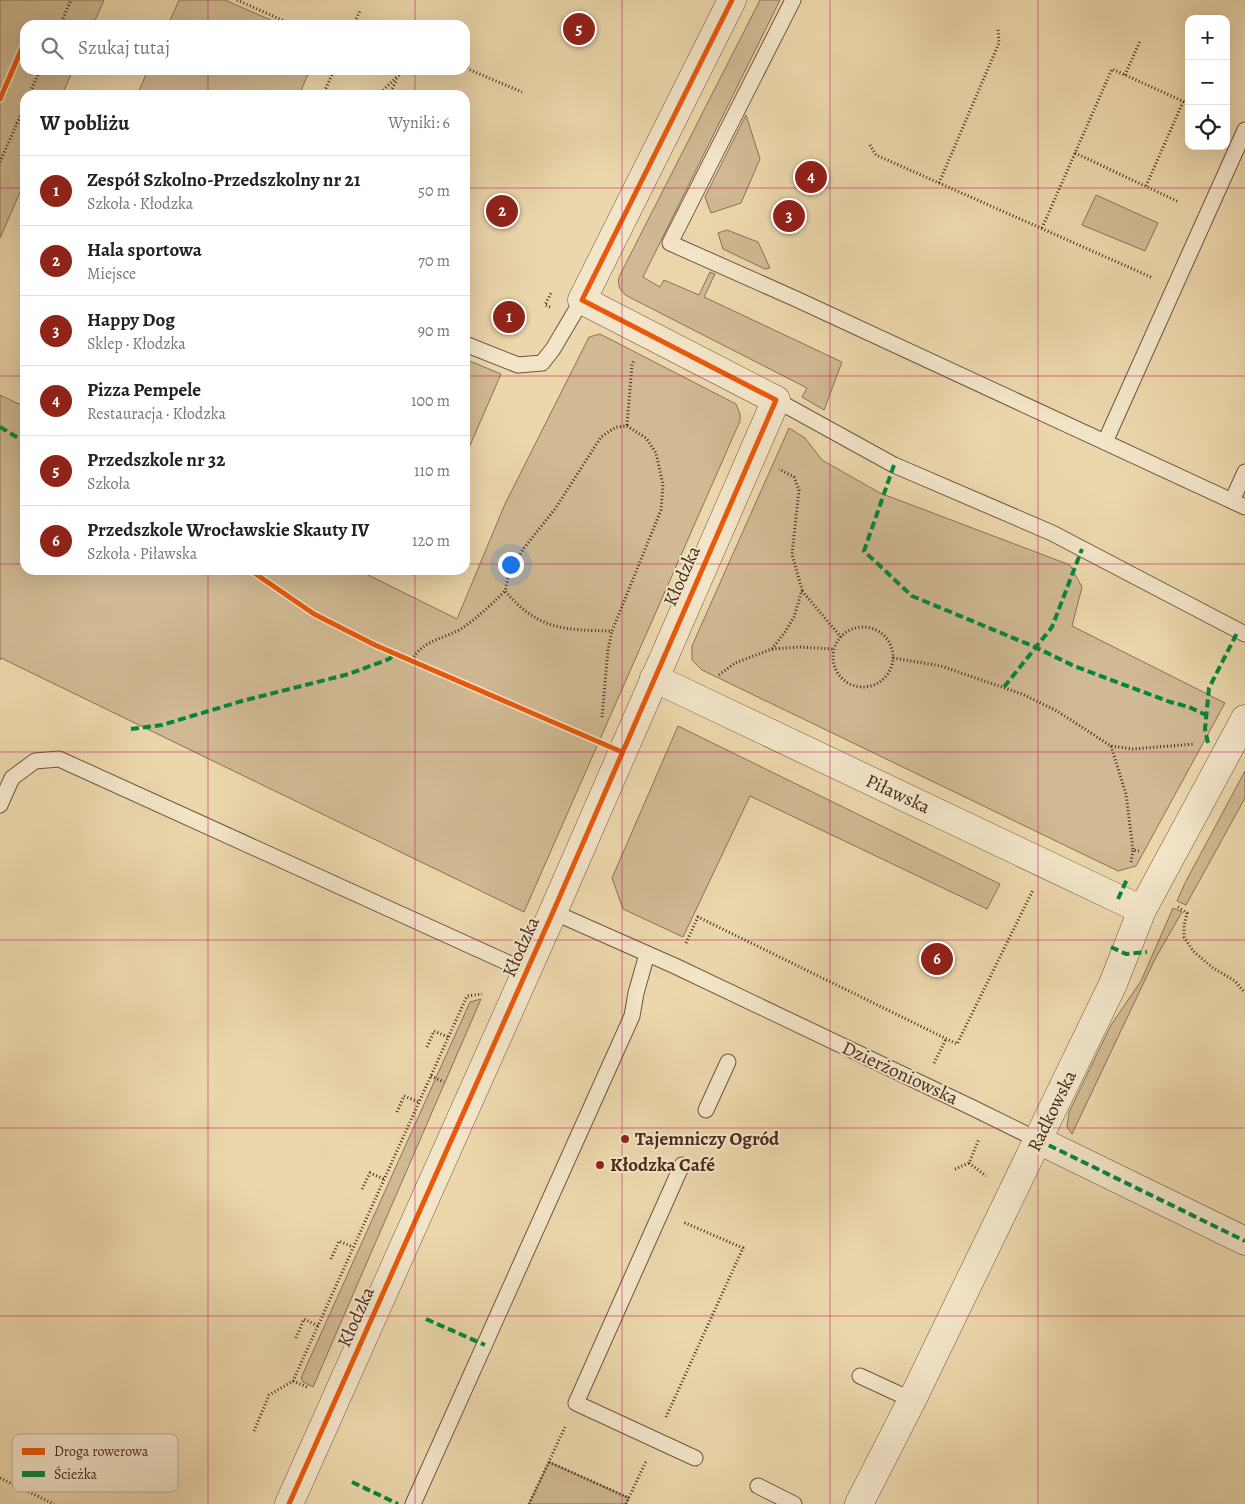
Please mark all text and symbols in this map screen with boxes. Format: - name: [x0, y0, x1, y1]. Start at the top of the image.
- pin: 5: [563, 10, 595, 48]
- map controls: [1185, 15, 1230, 150]
- button: +: [1185, 15, 1230, 60]
- search box: [20, 20, 470, 75]
- icon: search: [38, 34, 66, 62]
- text: Szukaj tutaj: [78, 35, 170, 61]
- button: −: [1185, 60, 1230, 105]
- button: locate: [1185, 105, 1230, 150]
- text: W pobliżu: [40, 109, 129, 137]
- text: Wyniki: 6: [388, 112, 450, 134]
- pin: 4: [795, 158, 827, 196]
- text: Zespół Szkolno-Przedszkolny nr 21: [87, 167, 361, 193]
- text: 1: [53, 180, 59, 202]
- text: 50 m: [418, 180, 450, 202]
- pin: 2: [486, 192, 518, 230]
- text: Szkoła · Kłodzka: [87, 193, 193, 215]
- pin: 3: [773, 197, 805, 235]
- text: Hala sportowa: [87, 237, 202, 263]
- text: 2: [52, 250, 60, 272]
- text: 70 m: [418, 250, 450, 272]
- text: Miejsce: [87, 263, 136, 285]
- pin: 1: [493, 298, 525, 336]
- text: Happy Dog: [87, 307, 175, 333]
- text: 3: [53, 320, 59, 342]
- text: 90 m: [418, 320, 450, 342]
- text: Sklep · Kłodzka: [87, 333, 186, 355]
- text: Pizza Pempele: [87, 377, 201, 403]
- text: 4: [52, 390, 60, 412]
- text: 100 m: [411, 390, 450, 412]
- text: Restauracja · Kłodzka: [87, 403, 226, 425]
- text: Przedszkole nr 32: [87, 447, 225, 473]
- text: 5: [53, 460, 59, 482]
- text: 110 m: [414, 460, 450, 482]
- text: Szkoła: [87, 473, 130, 495]
- text: Przedszkole Wrocławskie Skauty IV: [87, 517, 369, 543]
- text: 6: [52, 530, 60, 552]
- text: 120 m: [412, 530, 450, 552]
- street label: Kłodzka: [657, 542, 707, 610]
- text: Szkoła · Piławska: [87, 543, 197, 565]
- your location: [498, 552, 524, 578]
- street label: Piławska: [862, 768, 935, 820]
- street label: Kłodzka: [496, 913, 546, 981]
- pin: 6: [921, 940, 953, 978]
- street label: Dzierżoniowska: [838, 1035, 962, 1111]
- street label: Radkowska: [1021, 1066, 1083, 1156]
- place label: Tajemniczy Ogród: [635, 1126, 780, 1152]
- marker: Tajemniczy Ogród: [619, 1133, 631, 1145]
- place label: Kłodzka Café: [610, 1152, 715, 1178]
- marker: Kłodzka Café: [594, 1159, 606, 1171]
- street label: Kłodzka: [331, 1283, 381, 1351]
- legend: [12, 1434, 178, 1492]
- text: Droga rowerowa: [54, 1442, 149, 1461]
- text: Ścieżka: [54, 1465, 97, 1484]

